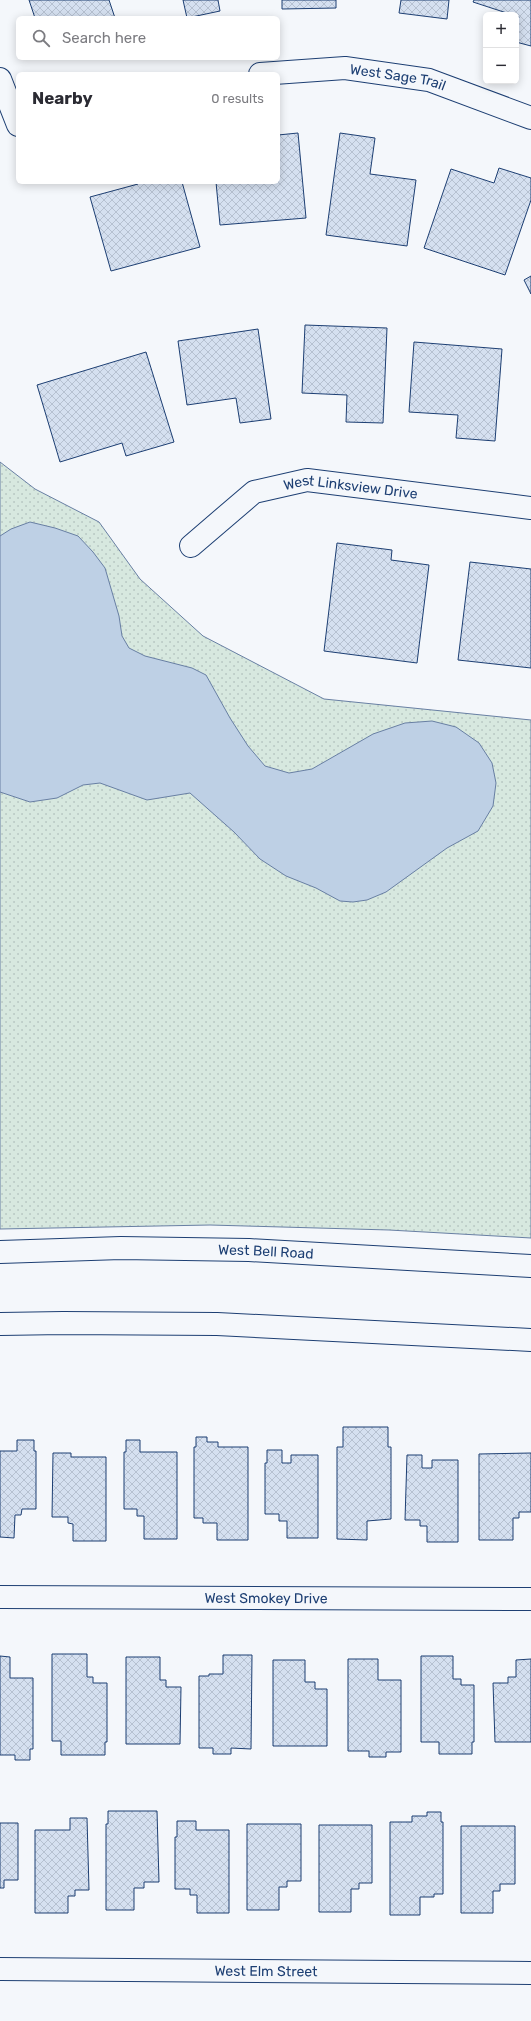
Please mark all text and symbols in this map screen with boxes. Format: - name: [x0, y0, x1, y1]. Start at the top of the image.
- map controls: [483, 12, 519, 84]
- button: +: [483, 12, 519, 48]
- search box: [16, 16, 280, 60]
- icon: search: [30, 27, 52, 49]
- text: Search here: [62, 29, 146, 47]
- button: −: [483, 48, 519, 84]
- street label: West Sage Trail: [349, 60, 448, 94]
- text: Nearby: [32, 88, 93, 108]
- text: 0 results: [211, 91, 264, 106]
- street label: West Linksview Drive: [282, 471, 419, 502]
- street label: West Bell Road: [218, 1241, 314, 1262]
- street label: West Smokey Drive: [204, 1589, 328, 1607]
- street label: West Elm Street: [214, 1962, 318, 1980]

